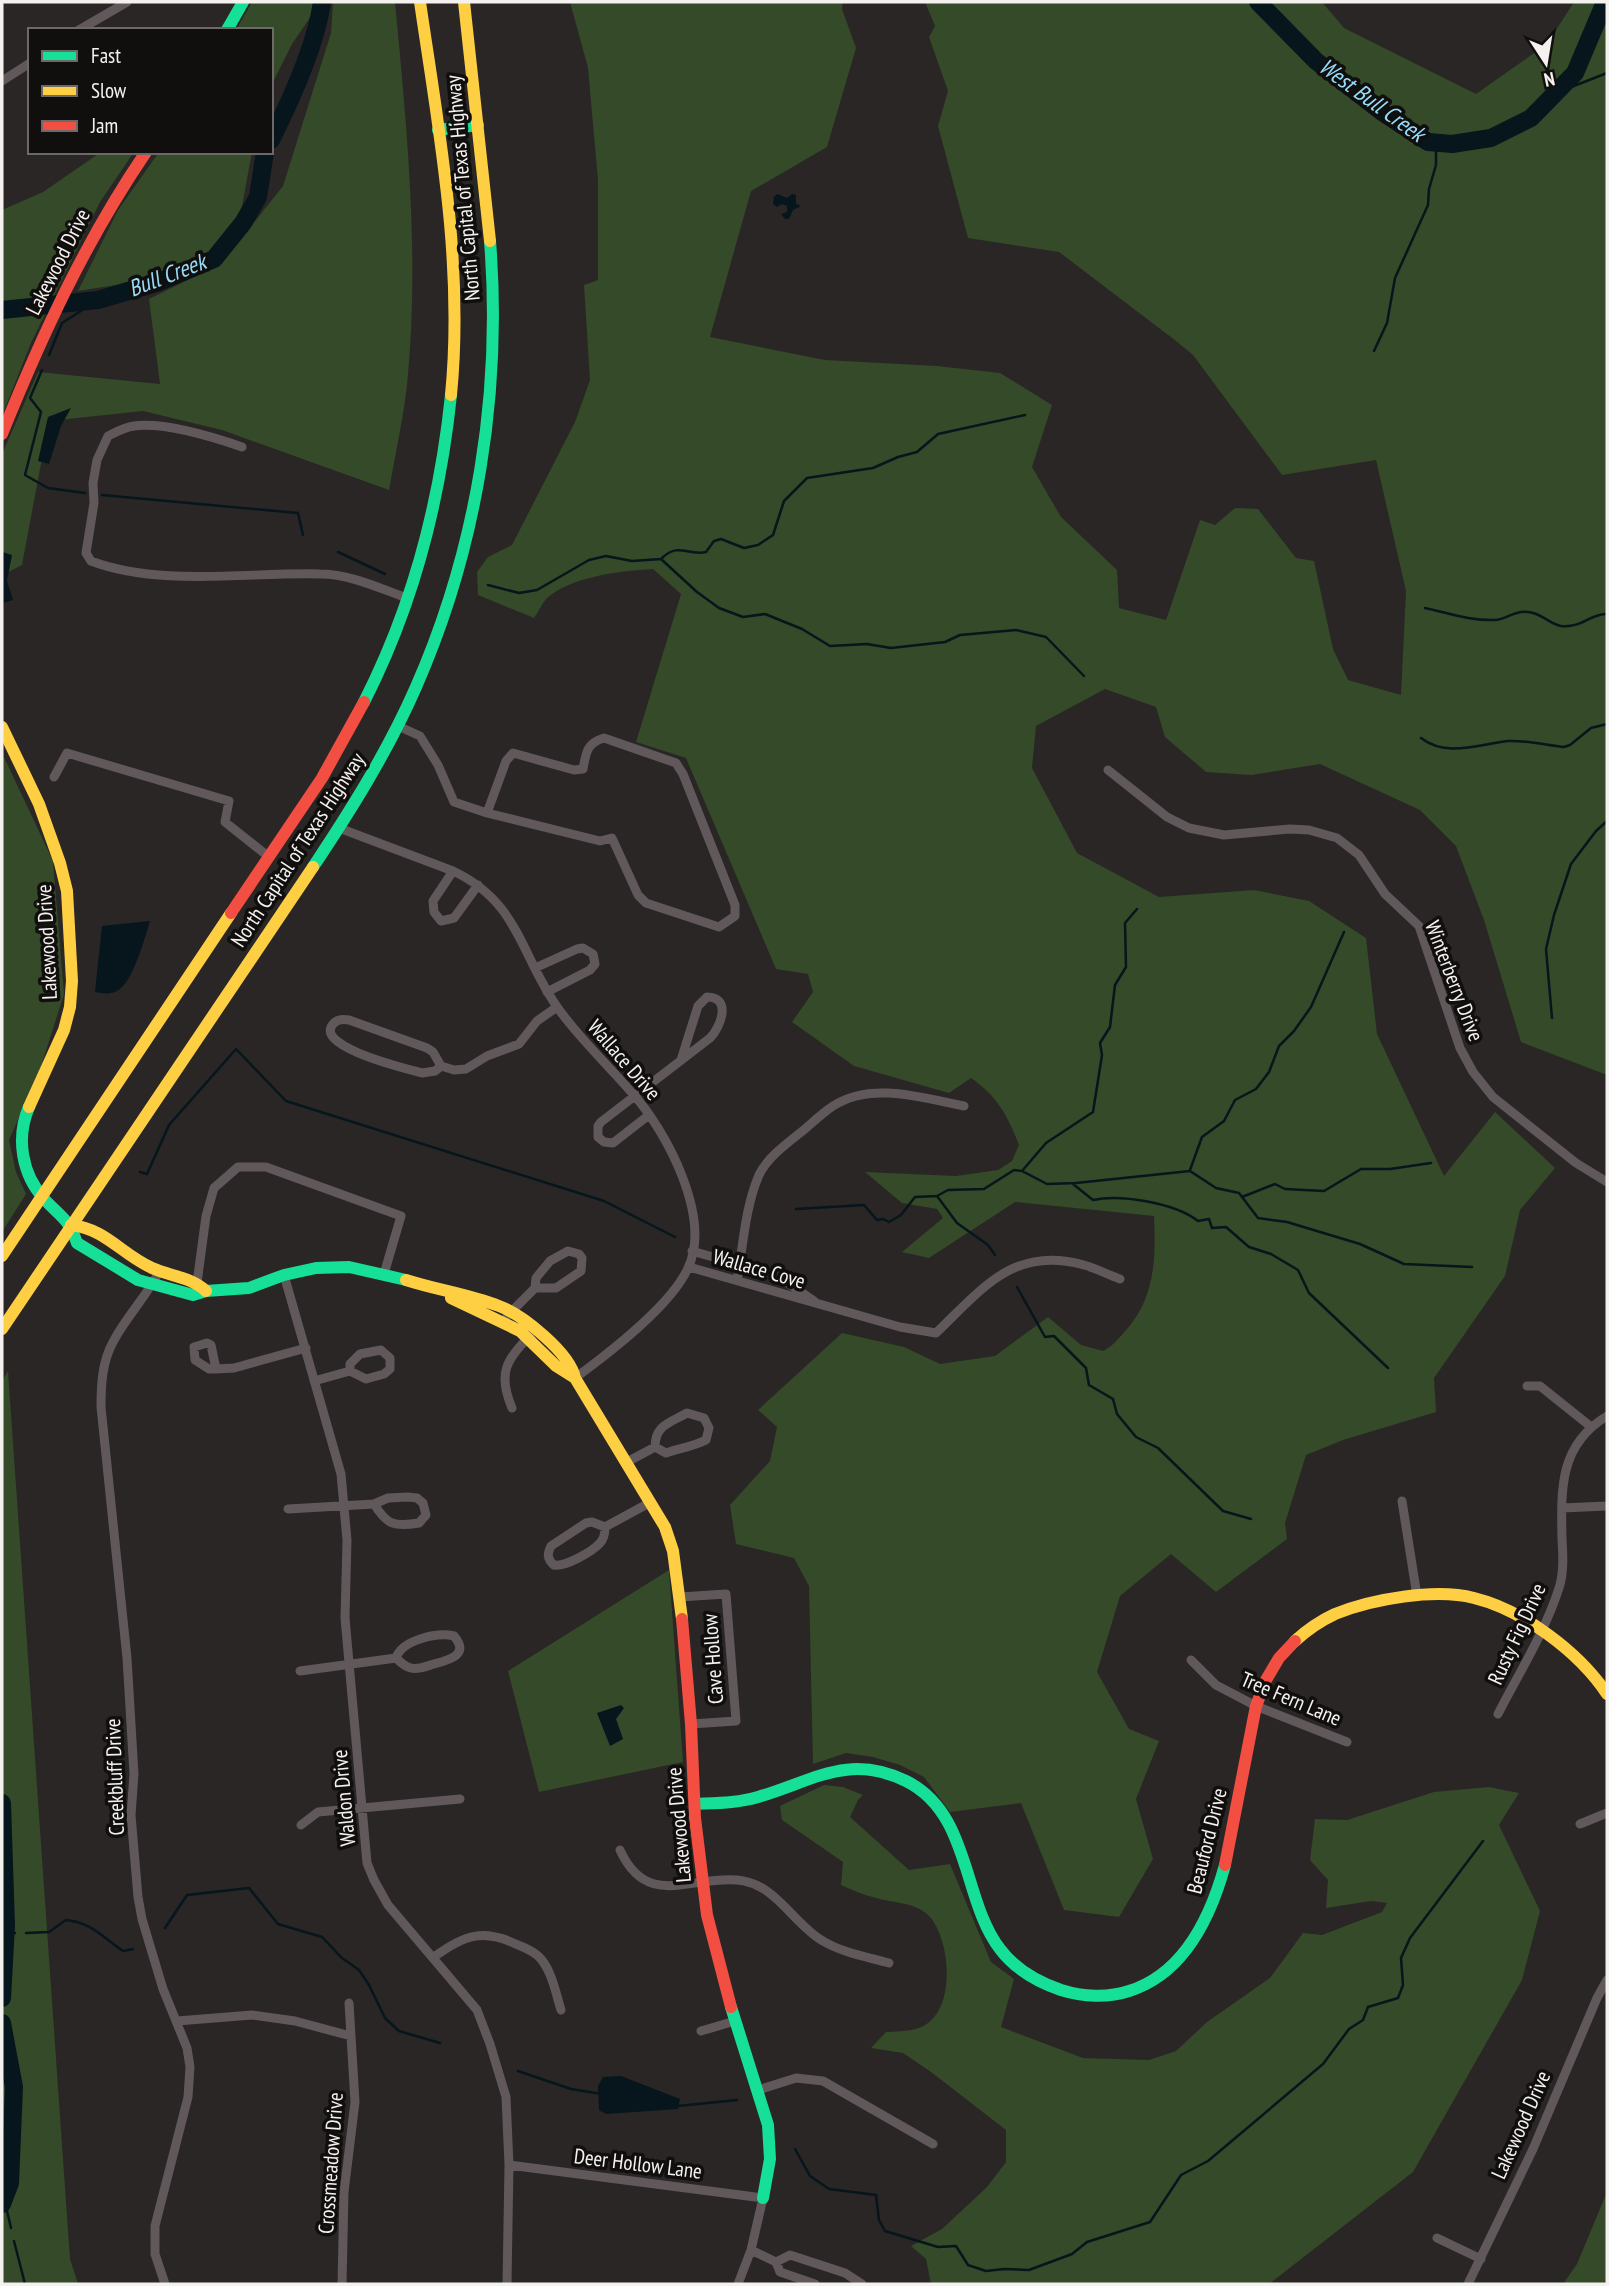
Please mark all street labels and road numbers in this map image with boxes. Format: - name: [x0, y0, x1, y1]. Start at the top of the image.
- street label: North Capital of Texas Highway: [439, 74, 486, 302]
- street label: Lakewood Drive: [19, 204, 96, 319]
- street label: North Capital of Texas Highway: [225, 747, 371, 952]
- street label: Lakewood Drive: [30, 884, 63, 1000]
- street label: Winterberry Drive: [1419, 917, 1490, 1045]
- street label: Wallace Drive: [582, 1014, 667, 1106]
- street label: Wallace Cove: [710, 1242, 808, 1295]
- street label: Rusty Fig Drive: [1481, 1579, 1552, 1689]
- street label: Cave Hollow: [696, 1612, 729, 1705]
- street label: Tree Fern Lane: [1237, 1665, 1345, 1732]
- street label: Creekbluff Drive: [99, 1718, 130, 1836]
- street label: Waldon Drive: [326, 1749, 361, 1847]
- street label: Lakewood Drive: [660, 1766, 697, 1884]
- street label: Beauford Drive: [1180, 1785, 1233, 1896]
- street label: Lakewood Drive: [1485, 2067, 1556, 2183]
- street label: Crossmeadow Drive: [312, 2091, 349, 2235]
- street label: Deer Hollow Lane: [573, 2142, 704, 2185]

